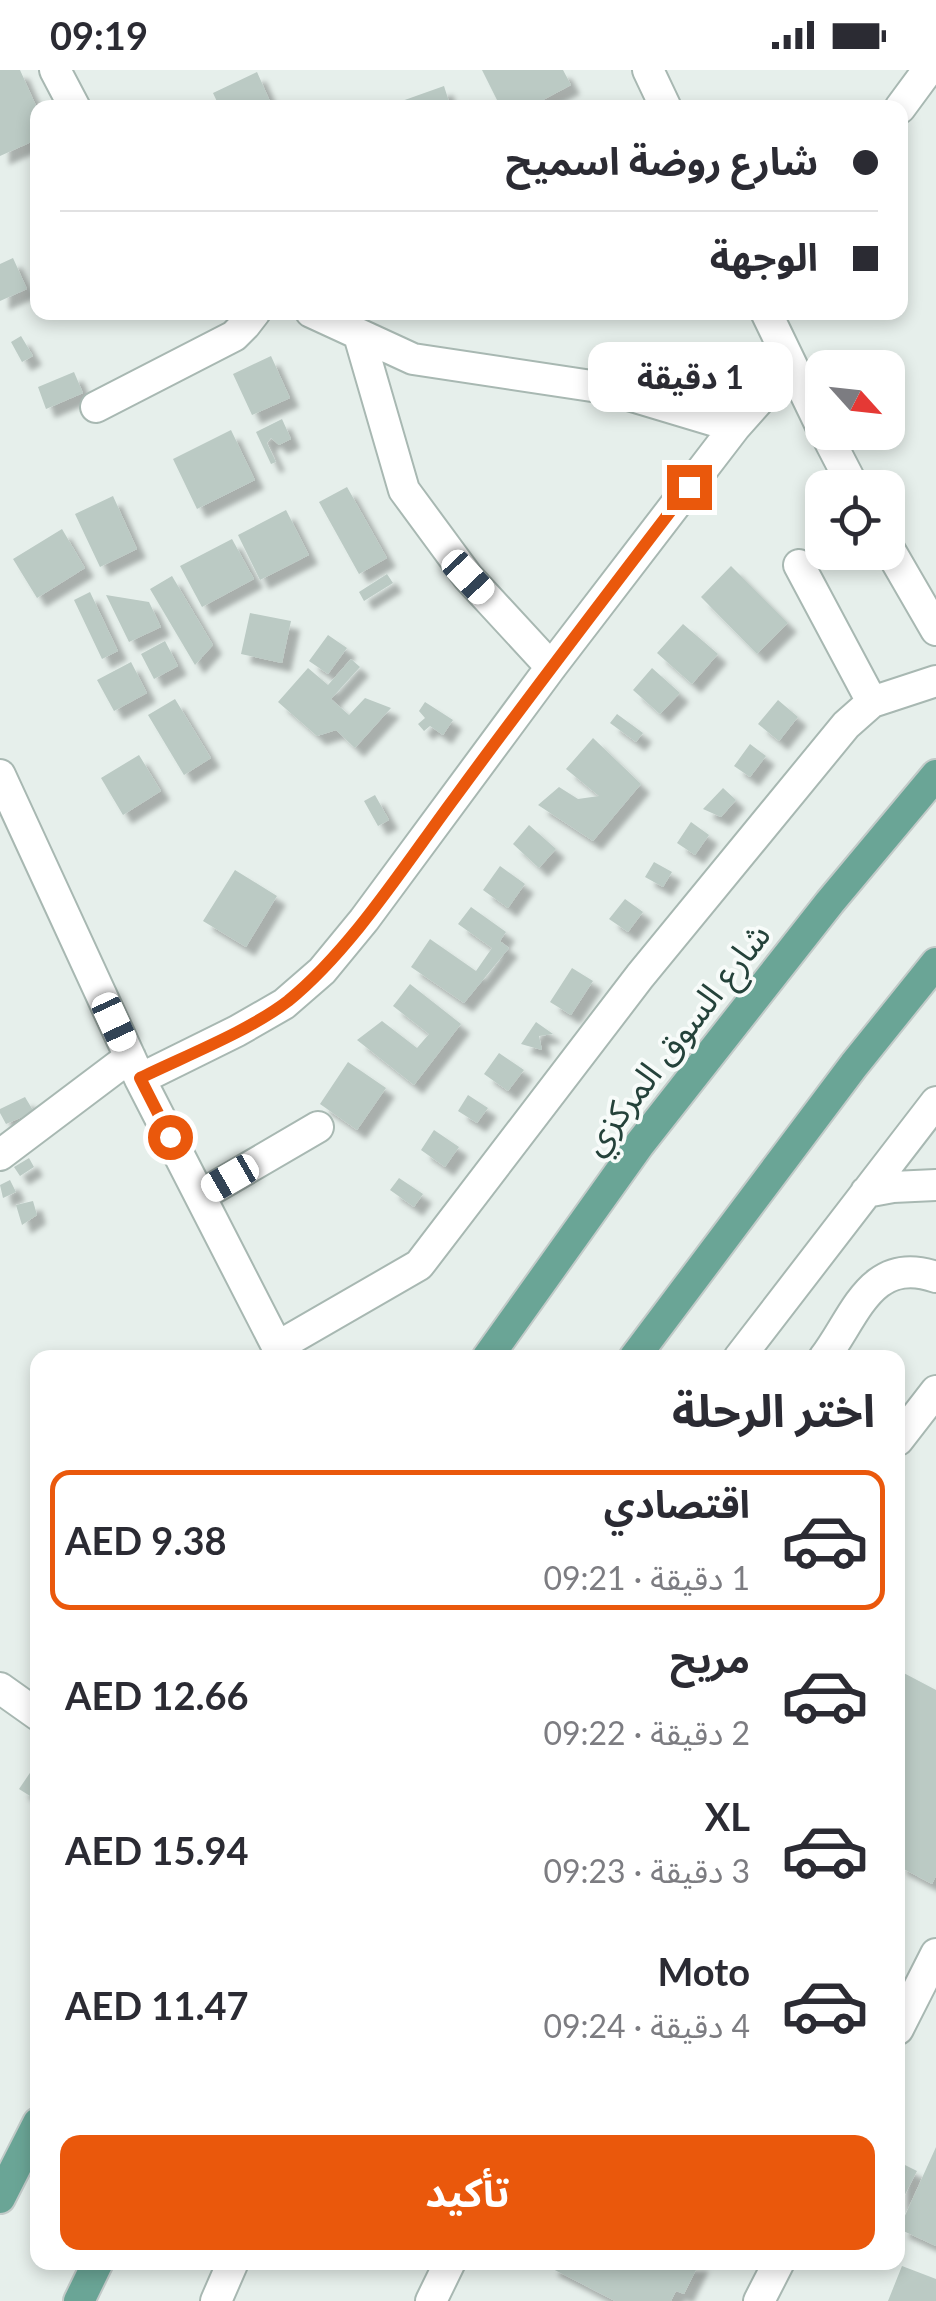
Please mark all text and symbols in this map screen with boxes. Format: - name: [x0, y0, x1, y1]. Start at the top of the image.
- text: 09:19: [50, 12, 148, 58]
- text: شارع روضة اسميح: [506, 137, 818, 183]
- text: الوجهة: [710, 233, 818, 279]
- callout: 1 دقيقة: [586, 342, 792, 412]
- north arrow: [805, 350, 905, 450]
- map controls: [805, 350, 905, 570]
- text: 1 دقيقة: [637, 357, 744, 396]
- route end: [667, 465, 712, 510]
- button: locate: [805, 470, 905, 570]
- car: [437, 545, 499, 609]
- street label: شارع السوق المركزي: [571, 914, 784, 1167]
- car: [88, 988, 140, 1056]
- route start: [148, 1115, 193, 1160]
- car: [197, 1150, 263, 1206]
- text: اختر الرحلة: [672, 1383, 875, 1437]
- text: اقتصادي: [604, 1480, 750, 1526]
- icon: car: [780, 1495, 870, 1585]
- text: AED 9.38: [65, 1517, 227, 1563]
- text: 1 دقيقة · 09:21: [543, 1558, 750, 1597]
- text: مريح: [670, 1635, 750, 1681]
- icon: car: [780, 1650, 870, 1740]
- text: AED 12.66: [65, 1672, 249, 1718]
- text: 2 دقيقة · 09:22: [543, 1713, 750, 1752]
- text: XL: [705, 1793, 750, 1839]
- icon: car: [780, 1805, 870, 1895]
- text: AED 15.94: [65, 1827, 249, 1873]
- text: 3 دقيقة · 09:23: [543, 1851, 750, 1890]
- text: Moto: [657, 1948, 750, 1994]
- icon: car: [780, 1960, 870, 2050]
- text: AED 11.47: [65, 1982, 249, 2028]
- text: 4 دقيقة · 09:24: [543, 2006, 750, 2045]
- button: تأكيد: [60, 2135, 875, 2250]

